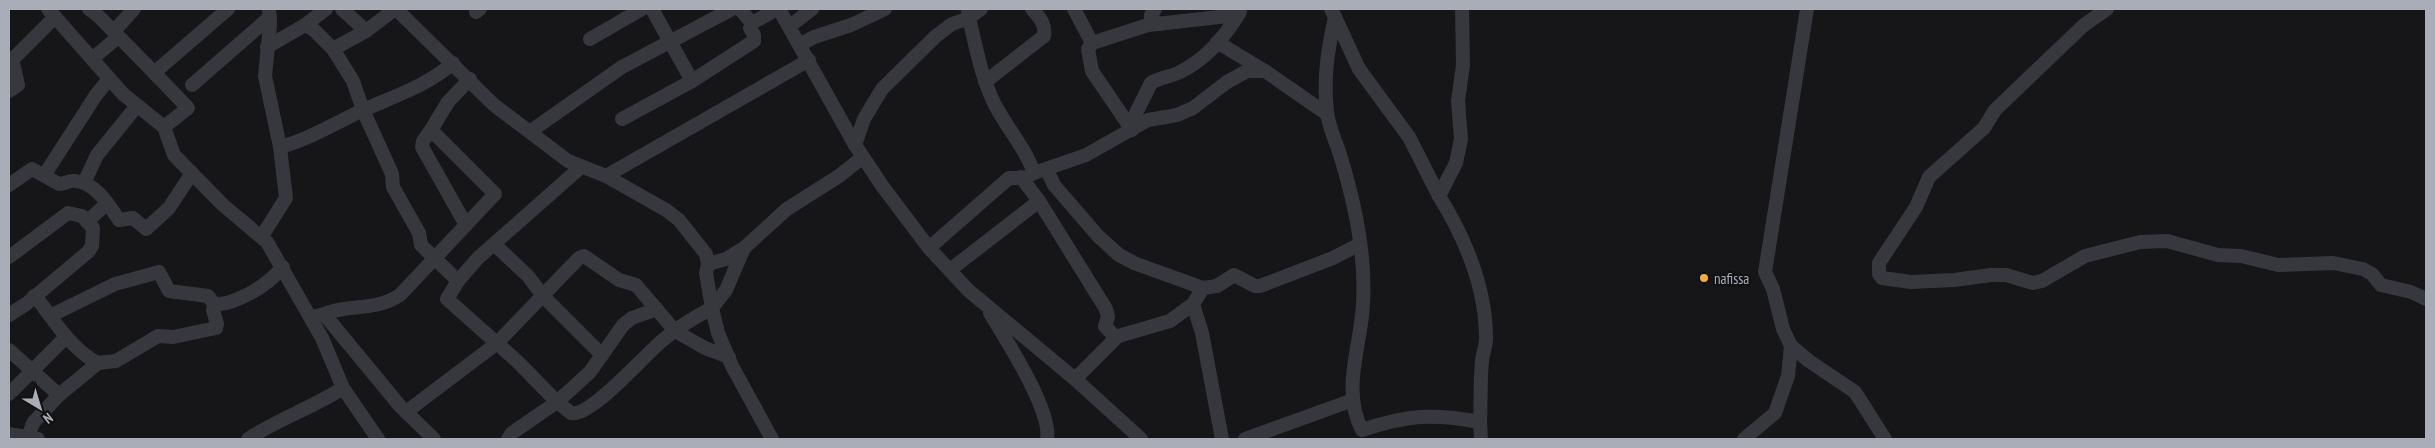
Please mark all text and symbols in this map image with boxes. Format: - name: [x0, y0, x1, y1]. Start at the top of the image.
- place label: nafissa: [1714, 269, 1749, 288]
- marker: nafissa: [1698, 272, 1710, 284]
- north arrow: [15, 383, 65, 433]
- text: N: [39, 409, 57, 428]

